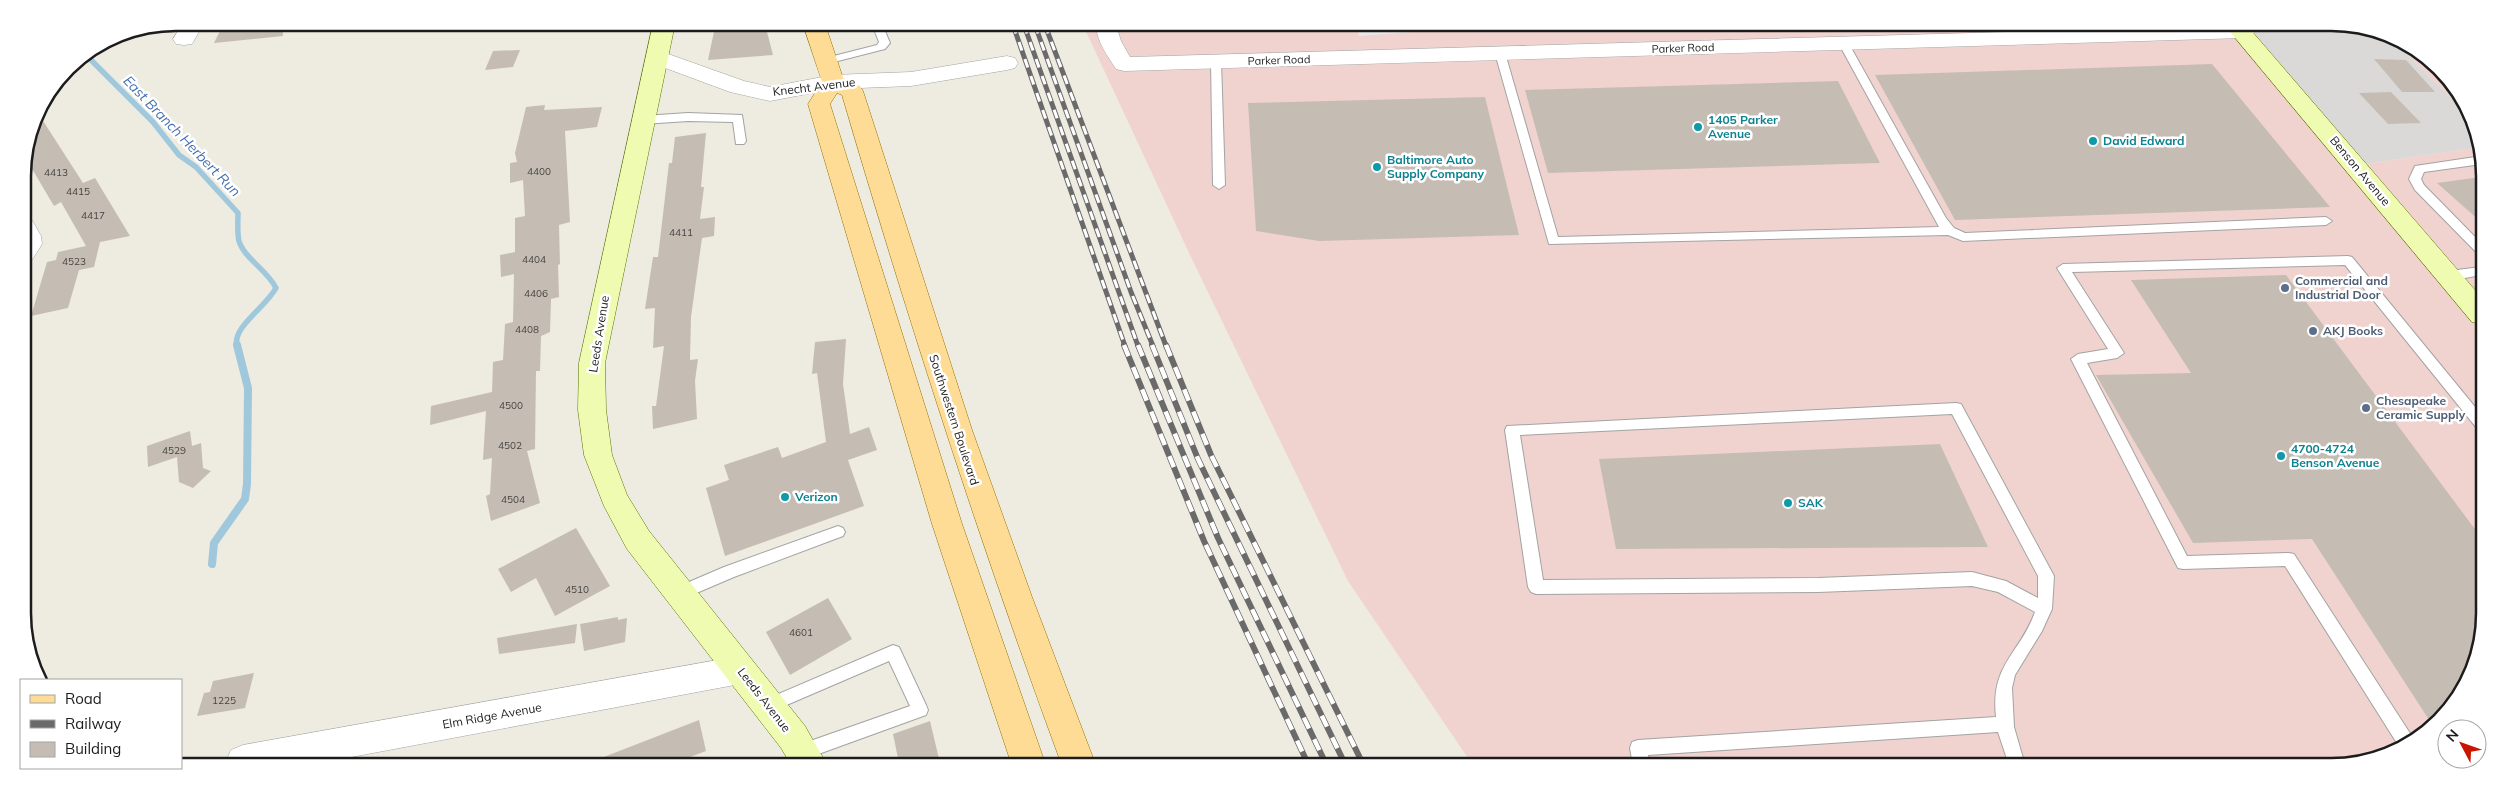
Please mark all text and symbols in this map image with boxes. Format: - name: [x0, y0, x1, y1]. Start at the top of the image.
- street label: Parker Road: [1651, 40, 1715, 56]
- street label: Parker Road: [1247, 52, 1311, 68]
- water label: East Branch Herbert Run: [120, 72, 244, 200]
- street label: Knecht Avenue: [772, 74, 856, 99]
- place label: 1405 Parker Avenue: [1708, 112, 1778, 141]
- marker: 1405 Parker Avenue: [1692, 121, 1704, 133]
- place label: David Edward: [2103, 133, 2184, 148]
- street label: Benson Avenue: [2327, 133, 2394, 209]
- marker: David Edward: [2087, 135, 2099, 147]
- place label: Baltimore Auto Supply Company: [1387, 152, 1484, 181]
- marker: Baltimore Auto Supply Company: [1371, 161, 1383, 173]
- house number: 4400: [527, 165, 551, 178]
- house number: 4413: [44, 166, 68, 179]
- house number: 4415: [66, 185, 90, 198]
- house number: 4417: [81, 209, 105, 222]
- house number: 4411: [669, 226, 693, 239]
- house number: 4404: [522, 253, 546, 266]
- house number: 4523: [62, 255, 86, 268]
- place label: Commercial and Industrial Door: [2295, 273, 2388, 302]
- marker: Commercial and Industrial Door: [2279, 282, 2291, 294]
- house number: 4406: [524, 287, 548, 300]
- street label: Leeds Avenue: [585, 294, 612, 373]
- house number: 4408: [515, 323, 539, 336]
- place label: AKJ Books: [2323, 323, 2383, 338]
- marker: AKJ Books: [2307, 325, 2319, 337]
- street label: Southwestern Boulevard: [926, 353, 983, 487]
- place label: Chesapeake Ceramic Supply: [2376, 393, 2466, 422]
- house number: 4500: [499, 399, 523, 412]
- marker: Chesapeake Ceramic Supply: [2360, 402, 2372, 414]
- house number: 4502: [498, 439, 522, 452]
- place label: 4700-4724 Benson Avenue: [2291, 441, 2380, 470]
- house number: 4529: [162, 444, 186, 457]
- marker: 4700-4724 Benson Avenue: [2275, 450, 2287, 462]
- place label: Verizon: [794, 489, 838, 504]
- marker: Verizon: [779, 491, 791, 503]
- house number: 4504: [501, 493, 525, 506]
- place label: SAK: [1798, 495, 1824, 510]
- marker: SAK: [1782, 497, 1794, 509]
- house number: 4510: [565, 583, 589, 596]
- house number: 4601: [789, 626, 813, 639]
- street label: Leeds Avenue: [735, 664, 794, 735]
- legend: [20, 679, 182, 769]
- text: Road: [65, 689, 102, 708]
- house number: 1225: [212, 694, 236, 707]
- street label: Elm Ridge Avenue: [441, 699, 543, 732]
- text: Railway: [65, 714, 121, 733]
- north arrow: [2437, 719, 2487, 769]
- text: N: [2442, 726, 2462, 745]
- text: Building: [65, 739, 121, 758]

